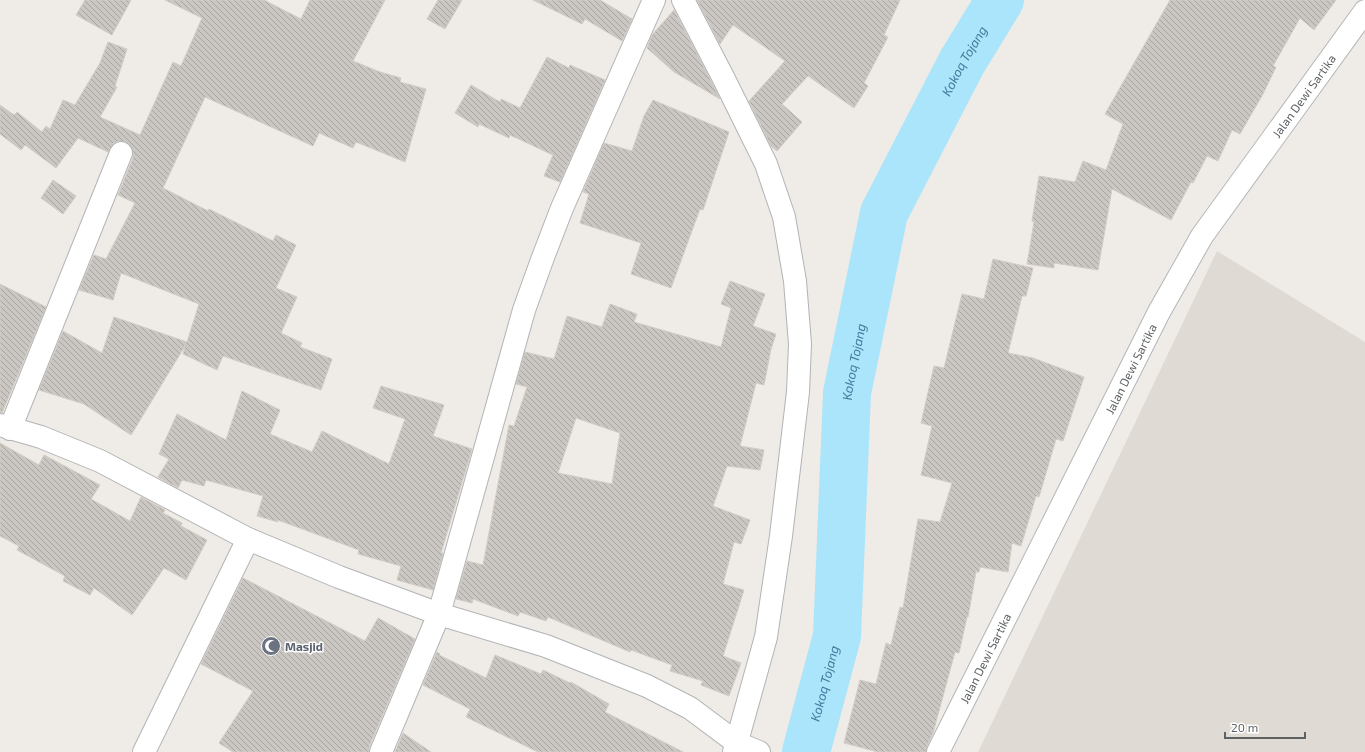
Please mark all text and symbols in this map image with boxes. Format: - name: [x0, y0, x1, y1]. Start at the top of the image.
- water label: Kokoq Tojang: [938, 23, 990, 99]
- street label: Jalan Dewi Sartika: [1269, 51, 1338, 140]
- street label: Jalan Dewi Sartika: [1102, 321, 1159, 416]
- water label: Kokoq Tojang: [839, 322, 869, 401]
- street label: Jalan Dewi Sartika: [957, 611, 1014, 706]
- mosque icon: Masjid: [260, 635, 282, 657]
- place label: Masjid: [285, 639, 323, 654]
- water label: Kokoq Tojang: [807, 644, 842, 723]
- scale bar: [1225, 714, 1305, 740]
- text: 20 m: [1231, 720, 1258, 734]

